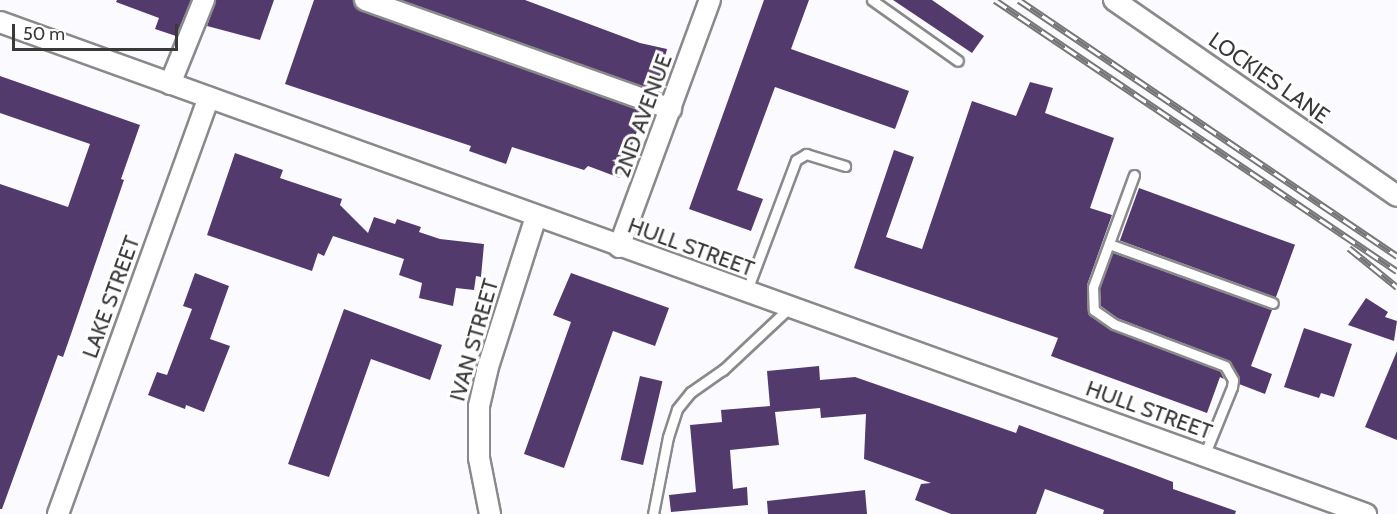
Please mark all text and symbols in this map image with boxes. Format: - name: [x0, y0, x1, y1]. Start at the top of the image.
- scale bar: [15, 12, 182, 50]
- text: 50 m: [23, 23, 65, 45]
- street label: LOCKIES LANE: [1204, 27, 1334, 129]
- street label: 2ND AVENUE: [608, 51, 678, 181]
- street label: HULL STREET: [624, 212, 758, 282]
- street label: LAKE STREET: [77, 232, 145, 362]
- street label: IVAN STREET: [444, 276, 504, 404]
- street label: HULL STREET: [1082, 375, 1216, 445]

